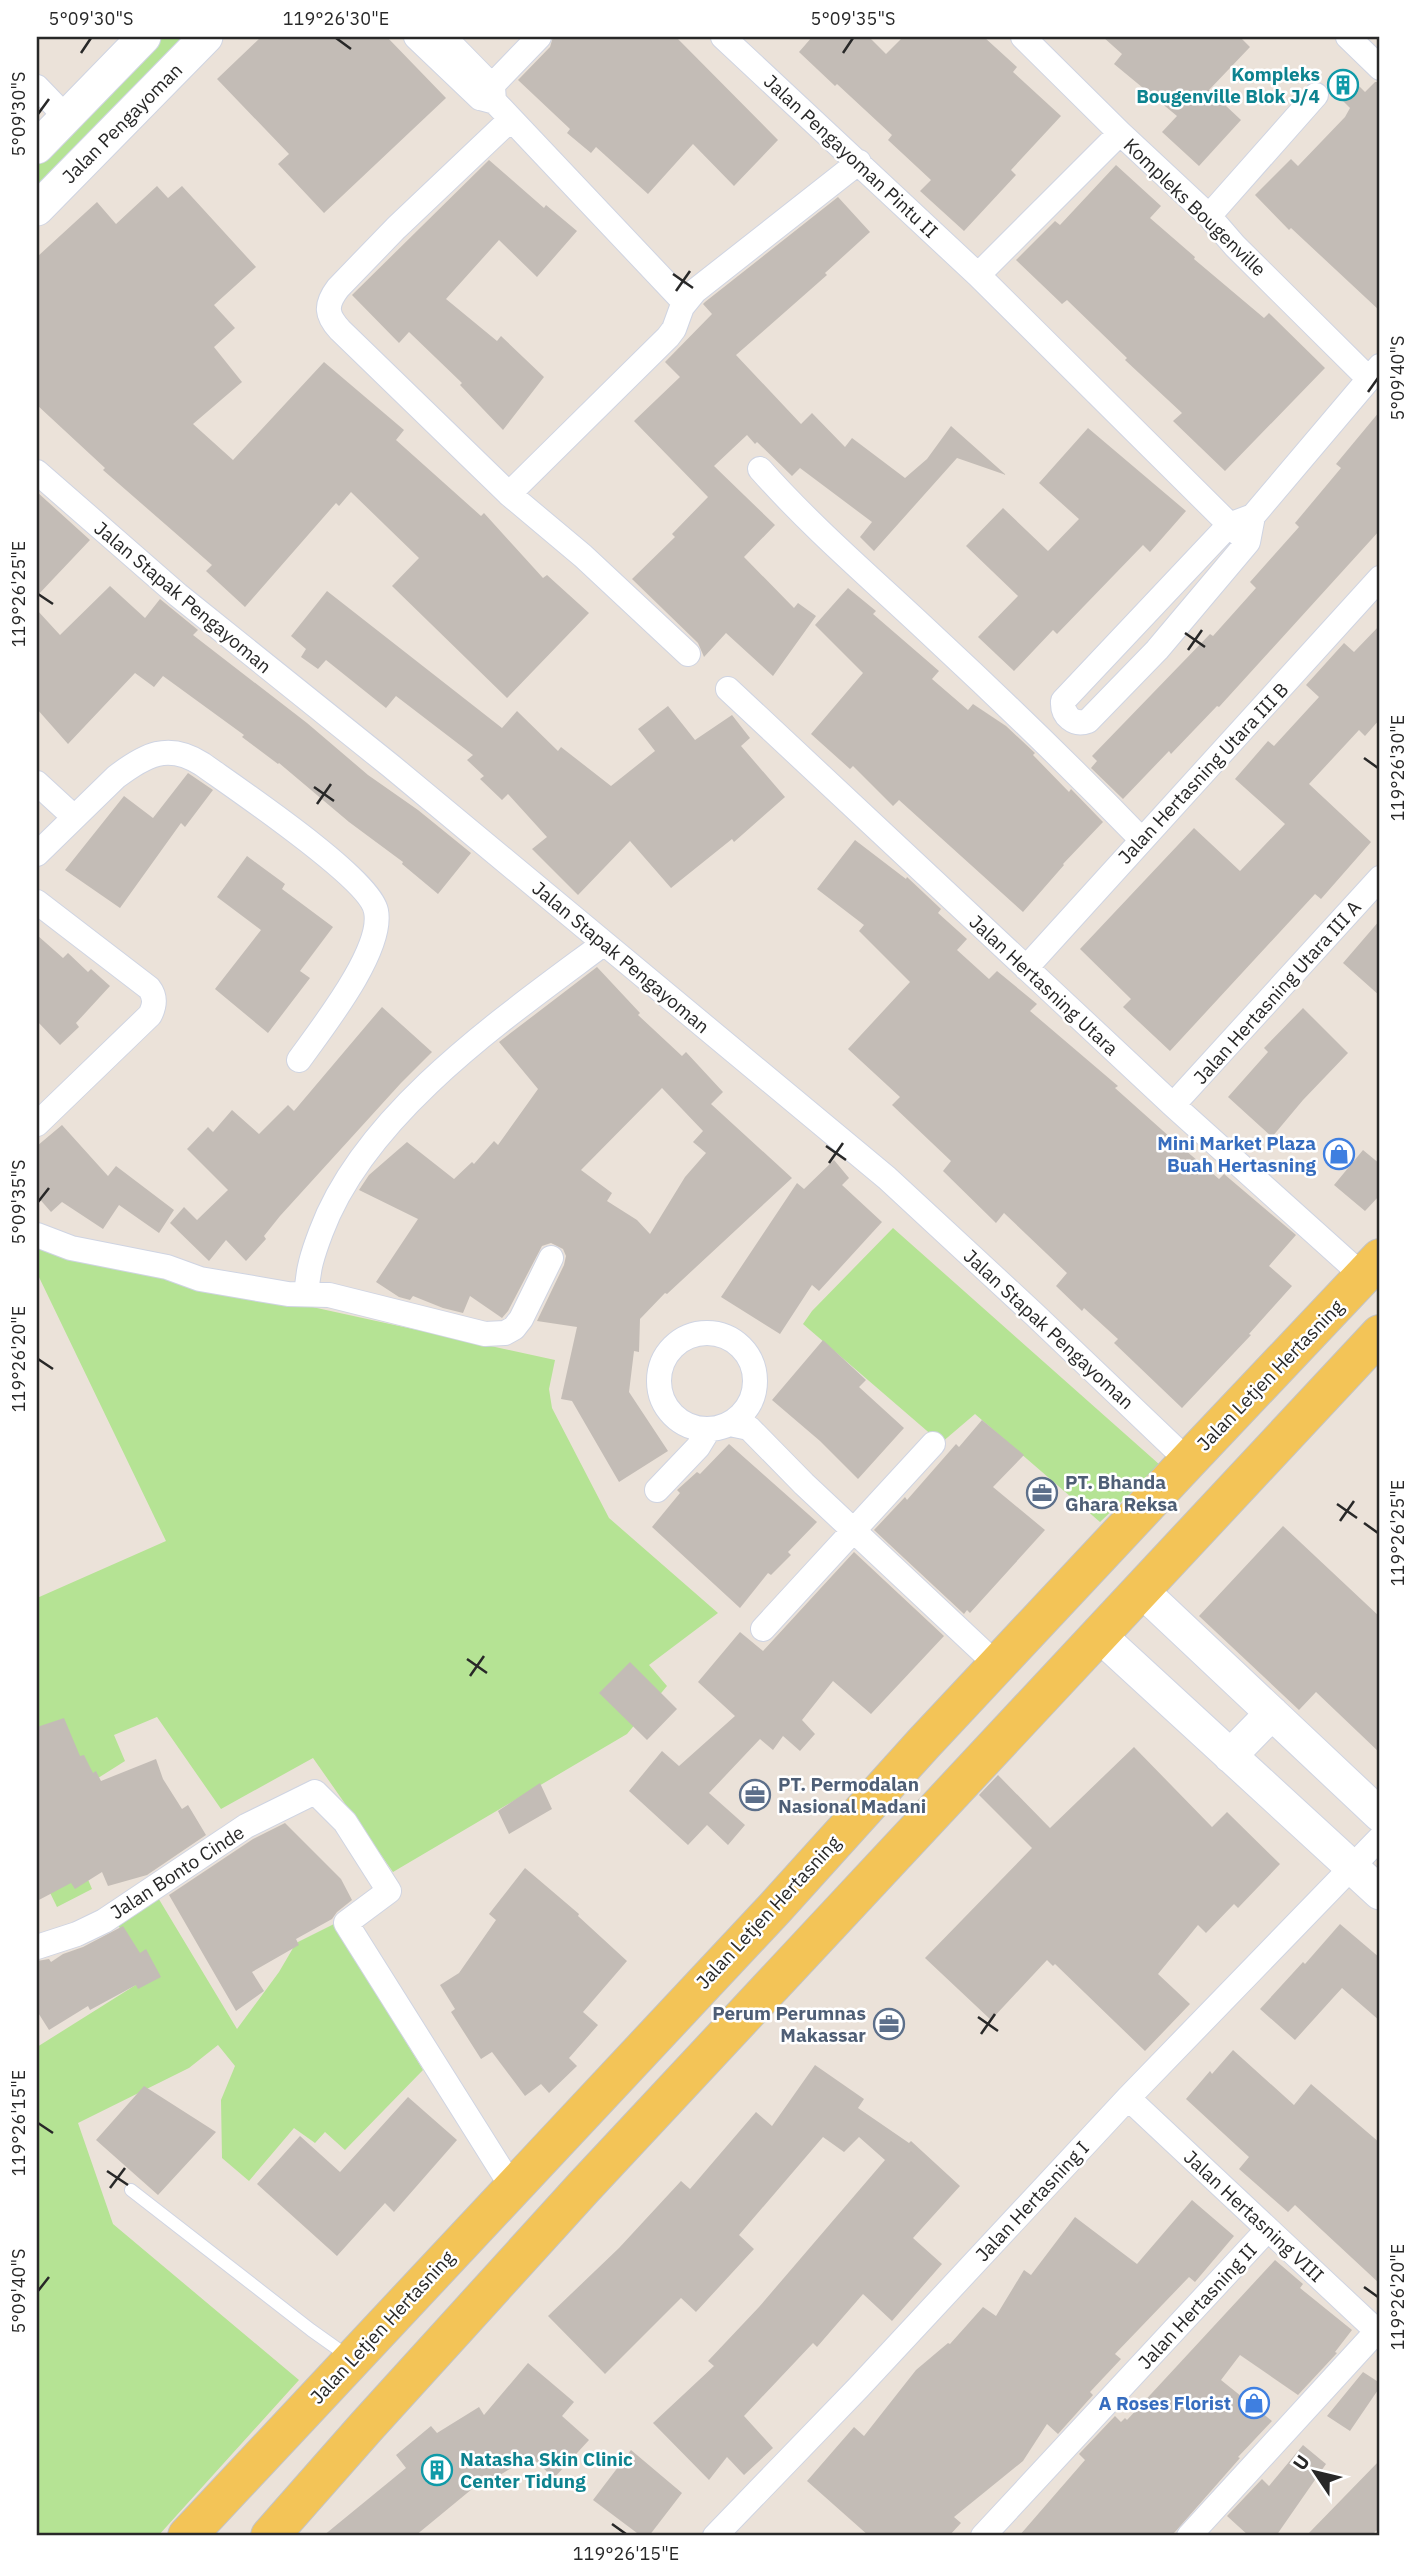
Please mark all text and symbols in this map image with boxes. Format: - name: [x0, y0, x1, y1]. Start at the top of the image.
- text: 5°09'30"S: [49, 7, 133, 30]
- text: 119°26'30"E: [283, 7, 389, 30]
- text: 5°09'35"S: [811, 7, 895, 30]
- street label: Jalan Pengayoman: [57, 58, 187, 188]
- place label: Kompleks Bougenville Blok J/4: [1136, 62, 1320, 108]
- building icon: Kompleks Bougenville Blok J/4: [1326, 68, 1360, 102]
- street label: Jalan Pengayoman Pintu II: [759, 69, 943, 243]
- text: 5°09'30"S: [7, 72, 30, 156]
- street label: Kompleks Bougenville: [1119, 133, 1271, 281]
- text: 5°09'40"S: [1386, 336, 1409, 420]
- street label: Jalan Stapak Pengayoman: [90, 516, 276, 678]
- text: 119°26'25"E: [7, 541, 30, 647]
- street label: Jalan Hertasning Utara III B: [1113, 677, 1293, 869]
- text: 119°26'30"E: [1386, 715, 1409, 821]
- street label: Jalan Stapak Pengayoman: [528, 876, 714, 1038]
- street label: Jalan Hertasning Utara III A: [1188, 895, 1366, 1089]
- street label: Jalan Hertasning Utara: [965, 910, 1123, 1060]
- place label: Mini Market Plaza Buah Hertasning: [1157, 1131, 1317, 1177]
- shop icon: Mini Market Plaza Buah Hertasning: [1322, 1137, 1356, 1171]
- text: 5°09'35"S: [7, 1160, 30, 1244]
- street label: Jalan Stapak Pengayoman: [959, 1244, 1139, 1414]
- street label: Jalan Letjen Hertasning: [1192, 1294, 1348, 1456]
- text: 119°26'20"E: [7, 1306, 30, 1412]
- place label: PT. Bhanda Ghara Reksa: [1065, 1470, 1178, 1516]
- office icon: PT. Bhanda Ghara Reksa: [1025, 1476, 1059, 1510]
- text: 119°26'25"E: [1386, 1480, 1409, 1586]
- place label: PT. Permodalan Nasional Madani: [778, 1772, 926, 1818]
- office icon: PT. Permodalan Nasional Madani: [738, 1778, 772, 1812]
- street label: Jalan Bonto Cinde: [106, 1820, 248, 1924]
- street label: Jalan Letjen Hertasning: [691, 1830, 845, 1994]
- place label: Perum Perumnas Makassar: [712, 2001, 866, 2047]
- office icon: Perum Perumnas Makassar: [872, 2007, 906, 2041]
- text: 119°26'15"E: [7, 2070, 30, 2176]
- street label: Jalan Hertasning I: [970, 2136, 1094, 2266]
- street label: Jalan Hertasning VIII: [1179, 2145, 1329, 2287]
- street label: Jalan Hertasning II: [1132, 2238, 1262, 2374]
- text: 119°26'20"E: [1386, 2244, 1409, 2350]
- street label: Jalan Letjen Hertasning: [305, 2245, 459, 2409]
- text: 5°09'40"S: [7, 2249, 30, 2333]
- shop icon: A Roses Florist: [1237, 2386, 1271, 2420]
- place label: A Roses Florist: [1099, 2391, 1231, 2415]
- north arrow: [1280, 2436, 1350, 2506]
- place label: Natasha Skin Clinic Center Tidung: [460, 2447, 633, 2493]
- text: U: [1287, 2450, 1315, 2475]
- building icon: Natasha Skin Clinic Center Tidung: [420, 2453, 454, 2487]
- text: 119°26'15"E: [573, 2542, 679, 2565]

